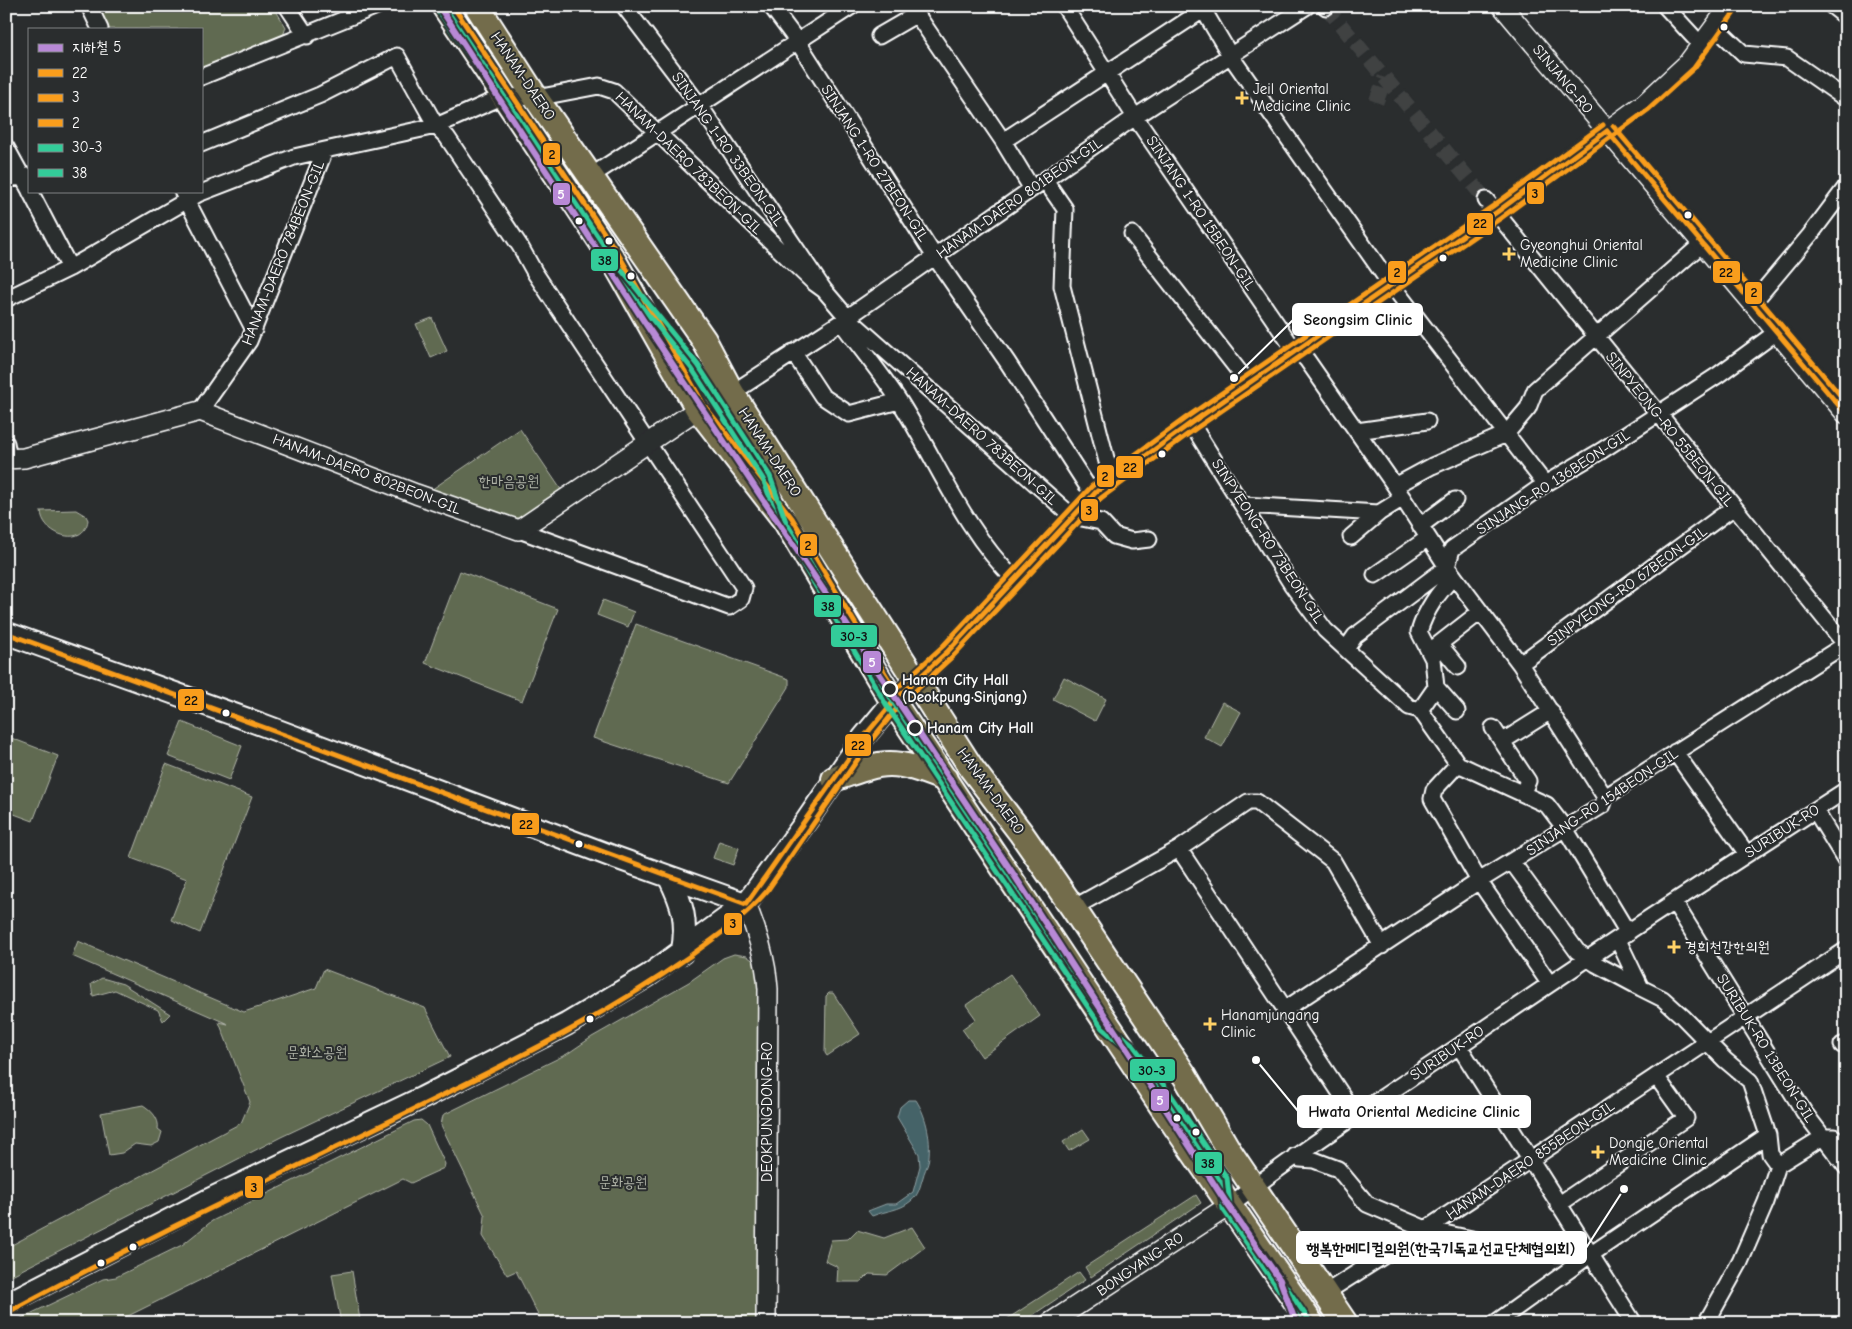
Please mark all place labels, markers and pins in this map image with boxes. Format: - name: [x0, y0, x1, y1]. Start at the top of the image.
- unlabelled marker: [1719, 22, 1729, 32]
- place label: Jeil Oriental Medicine Clinic: [1253, 80, 1351, 115]
- marker: Jeil Oriental Medicine Clinic: [1235, 91, 1249, 105]
- unlabelled marker: [1683, 210, 1693, 220]
- unlabelled marker: [574, 216, 584, 226]
- unlabelled marker: [604, 236, 614, 246]
- place label: Gyeonghui Oriental Medicine Clinic: [1520, 236, 1643, 271]
- marker: Gyeonghui Oriental Medicine Clinic: [1502, 247, 1516, 261]
- unlabelled marker: [1438, 253, 1448, 263]
- unlabelled marker: [626, 271, 636, 281]
- callout: Seongsim Clinic: [1293, 304, 1422, 335]
- unlabelled marker: [1157, 449, 1167, 459]
- place label: Hanam City Hall (Deokpung·Sinjang): [902, 671, 1027, 706]
- marker: Hanam City Hall (Deokpung·Sinjang): [882, 681, 898, 697]
- unlabelled marker: [221, 708, 231, 718]
- place label: Hanam City Hall: [927, 719, 1034, 737]
- marker: Hanam City Hall: [907, 720, 923, 736]
- unlabelled marker: [574, 839, 584, 849]
- place label: 경희천강한의원: [1685, 938, 1770, 956]
- marker: 경희천강한의원: [1667, 940, 1681, 954]
- place label: Hanamjungang Clinic: [1221, 1006, 1319, 1041]
- unlabelled marker: [585, 1014, 595, 1024]
- marker: Hanamjungang Clinic: [1203, 1017, 1217, 1031]
- callout: Hwata Oriental Medicine Clinic: [1298, 1096, 1530, 1127]
- unlabelled marker: [1172, 1113, 1182, 1123]
- unlabelled marker: [1191, 1127, 1201, 1137]
- place label: Dongje Oriental Medicine Clinic: [1609, 1134, 1708, 1169]
- marker: Dongje Oriental Medicine Clinic: [1591, 1145, 1605, 1159]
- callout: 행복한메디컬의원(한국기독교선교단체협의회): [1297, 1232, 1586, 1263]
- unlabelled marker: [128, 1242, 138, 1252]
- unlabelled marker: [96, 1258, 106, 1268]

